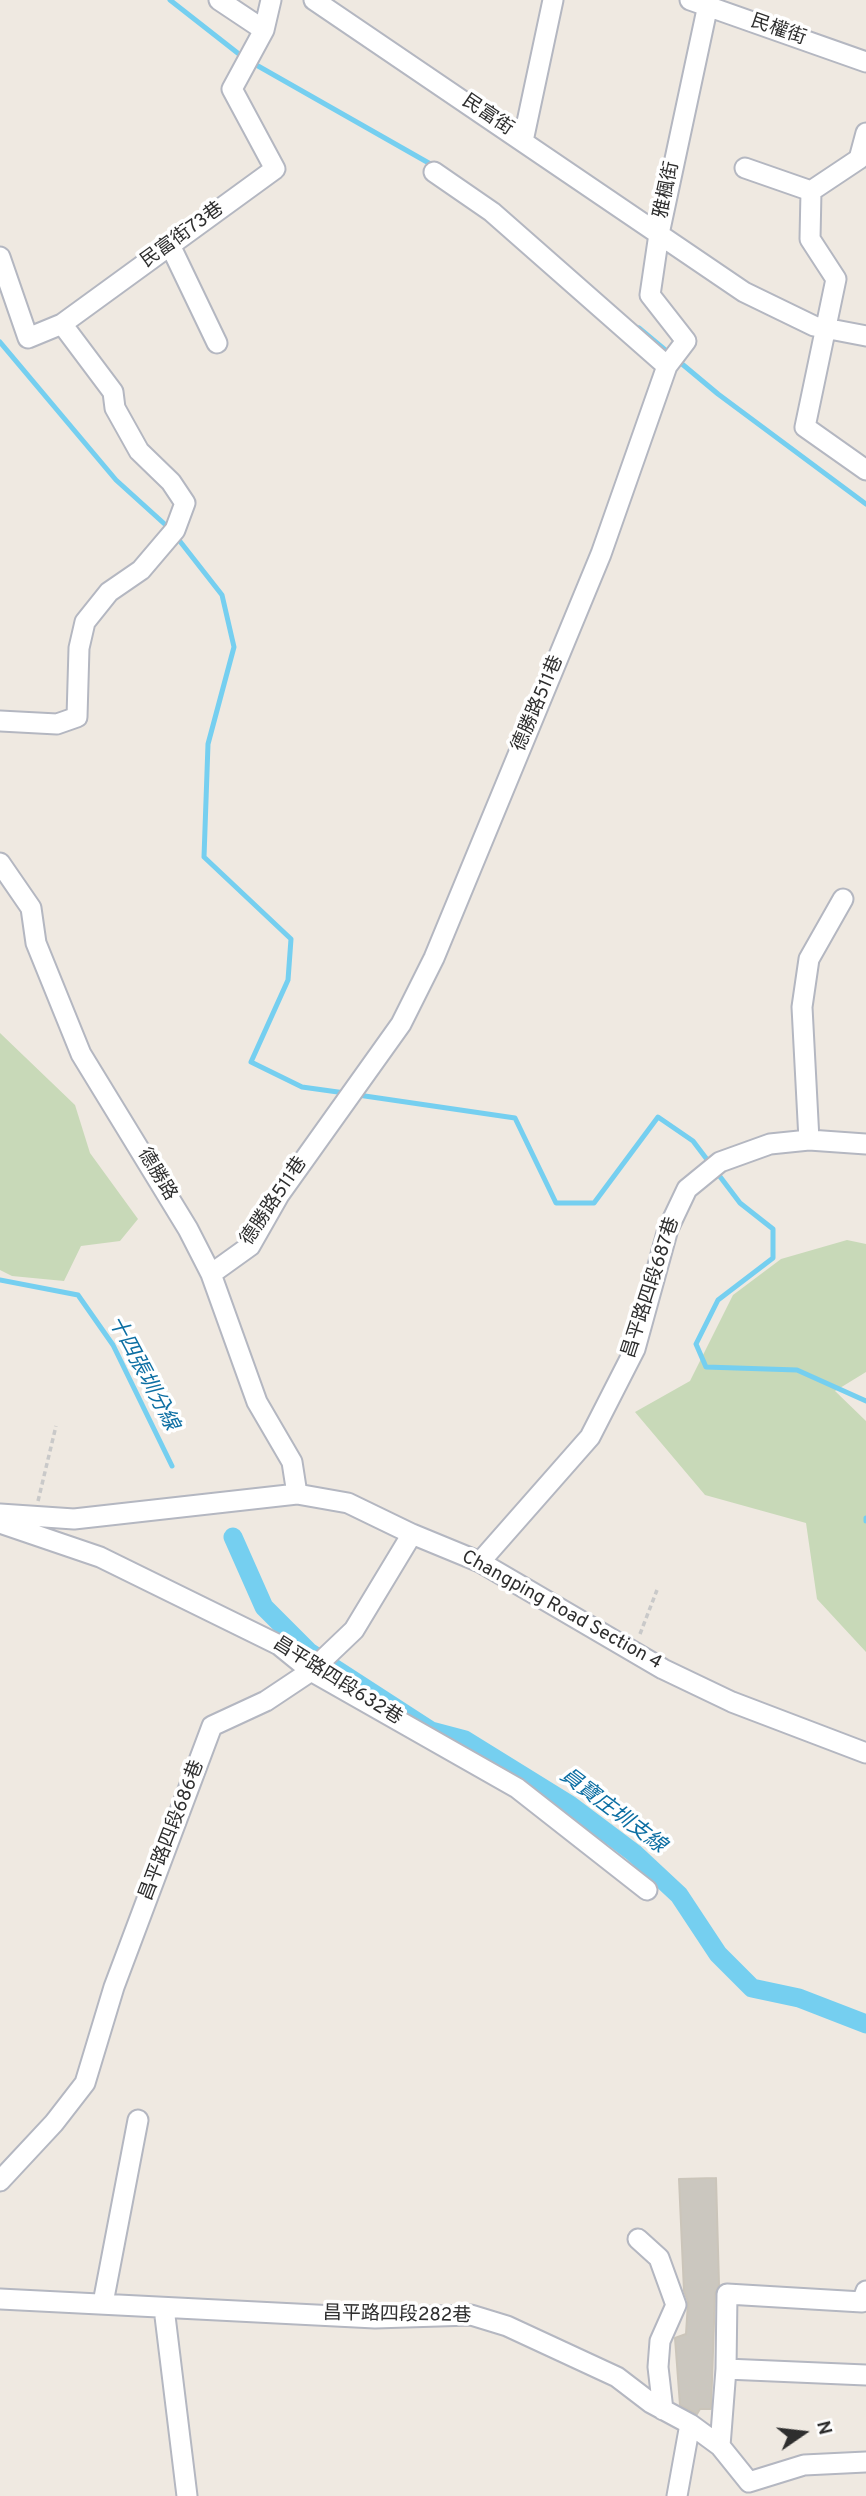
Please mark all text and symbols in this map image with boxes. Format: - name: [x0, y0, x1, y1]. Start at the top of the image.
- street label: 民權街: [747, 11, 809, 51]
- street label: 民富街: [457, 91, 517, 141]
- street label: 雅楓街: [651, 160, 685, 220]
- street label: 民富街73巷: [137, 198, 229, 274]
- street label: 德勝路511巷: [509, 653, 569, 755]
- street label: 德勝路: [132, 1145, 180, 1205]
- street label: 德勝路511巷: [237, 1153, 313, 1251]
- street label: 昌平路四段687巷: [618, 1215, 686, 1361]
- water label: 十四張圳分線: [101, 1312, 183, 1436]
- street label: Changping Road Section 4: [457, 1546, 665, 1676]
- street label: 昌平路四段632巷: [268, 1633, 406, 1731]
- street label: 昌平路四段686巷: [136, 1758, 210, 1904]
- water label: 員寶庄圳支線: [554, 1764, 670, 1860]
- street label: 昌平路四段282巷: [323, 2303, 471, 2329]
- north arrow: [768, 2398, 838, 2468]
- text: N: [810, 2418, 837, 2437]

